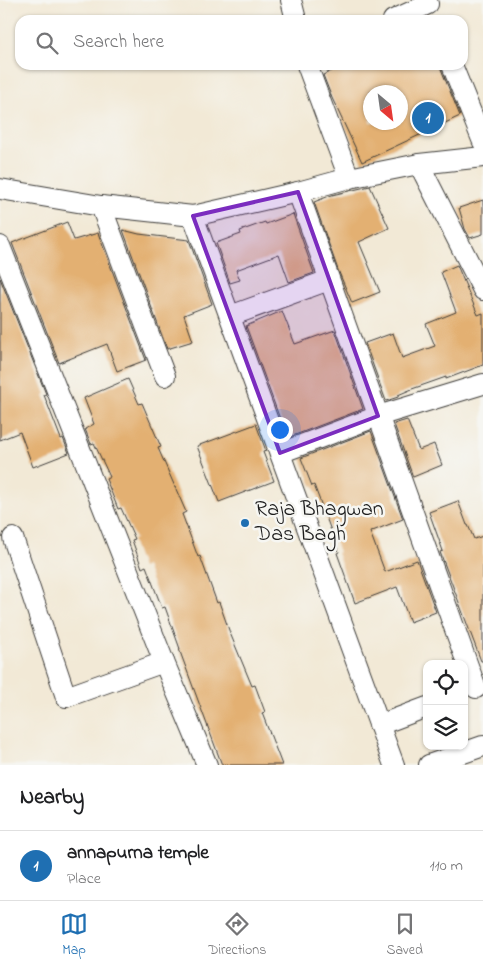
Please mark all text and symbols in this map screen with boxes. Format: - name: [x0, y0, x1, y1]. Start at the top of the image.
- search box: [15, 15, 468, 70]
- icon: search: [33, 29, 61, 57]
- text: Search here: [73, 29, 164, 56]
- north arrow: [363, 85, 408, 130]
- pin: 1: [412, 99, 444, 137]
- your location: [267, 417, 293, 443]
- place label: Raja Bhagwan Das Bagh: [254, 494, 384, 552]
- marker: Raja Bhagwan Das Bagh: [239, 517, 251, 529]
- map controls: [423, 660, 468, 750]
- button: locate: [423, 660, 468, 705]
- button: layers: [423, 705, 468, 750]
- text: Nearby: [20, 783, 84, 813]
- text: annapurna temple: [67, 840, 209, 867]
- text: 1: [33, 854, 39, 878]
- text: 110 m: [429, 854, 463, 878]
- text: Place: [67, 867, 101, 891]
- tab: Map: [60, 910, 88, 961]
- tab: Directions: [208, 910, 266, 961]
- tab: Saved: [386, 910, 423, 961]

